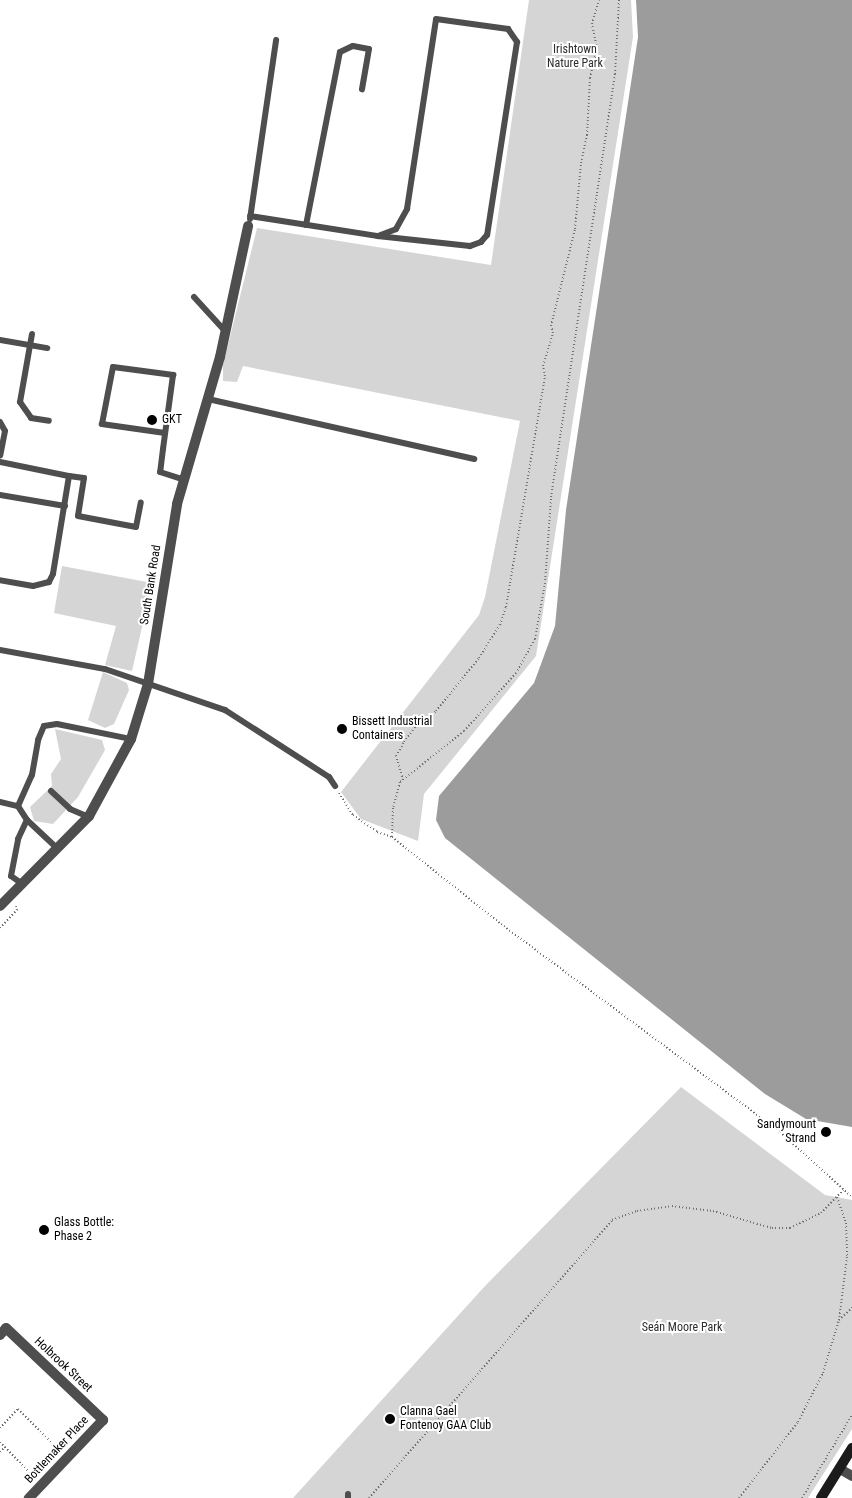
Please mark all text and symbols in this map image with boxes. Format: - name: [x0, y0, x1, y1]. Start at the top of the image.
- park label: Irishtown Nature Park: [547, 43, 603, 71]
- place label: GKT: [162, 413, 182, 427]
- marker: GKT: [146, 414, 158, 426]
- street label: South Bank Road: [138, 544, 164, 626]
- place label: Bissett Industrial Containers: [352, 715, 432, 743]
- marker: Bissett Industrial Containers: [336, 723, 348, 735]
- place label: Sandymount Strand: [757, 1118, 816, 1146]
- marker: Sandymount Strand: [820, 1126, 832, 1138]
- place label: Glass Bottle: Phase 2: [54, 1216, 114, 1244]
- marker: Glass Bottle: Phase 2: [38, 1224, 50, 1236]
- park label: Seán Moore Park: [642, 1321, 722, 1335]
- street label: Holbrook Street: [31, 1334, 95, 1396]
- place label: Clanna Gael Fontenoy GAA Club: [400, 1405, 491, 1433]
- street label: Bottlemaker Place: [22, 1413, 92, 1487]
- marker: Clanna Gael Fontenoy GAA Club: [384, 1413, 396, 1425]

